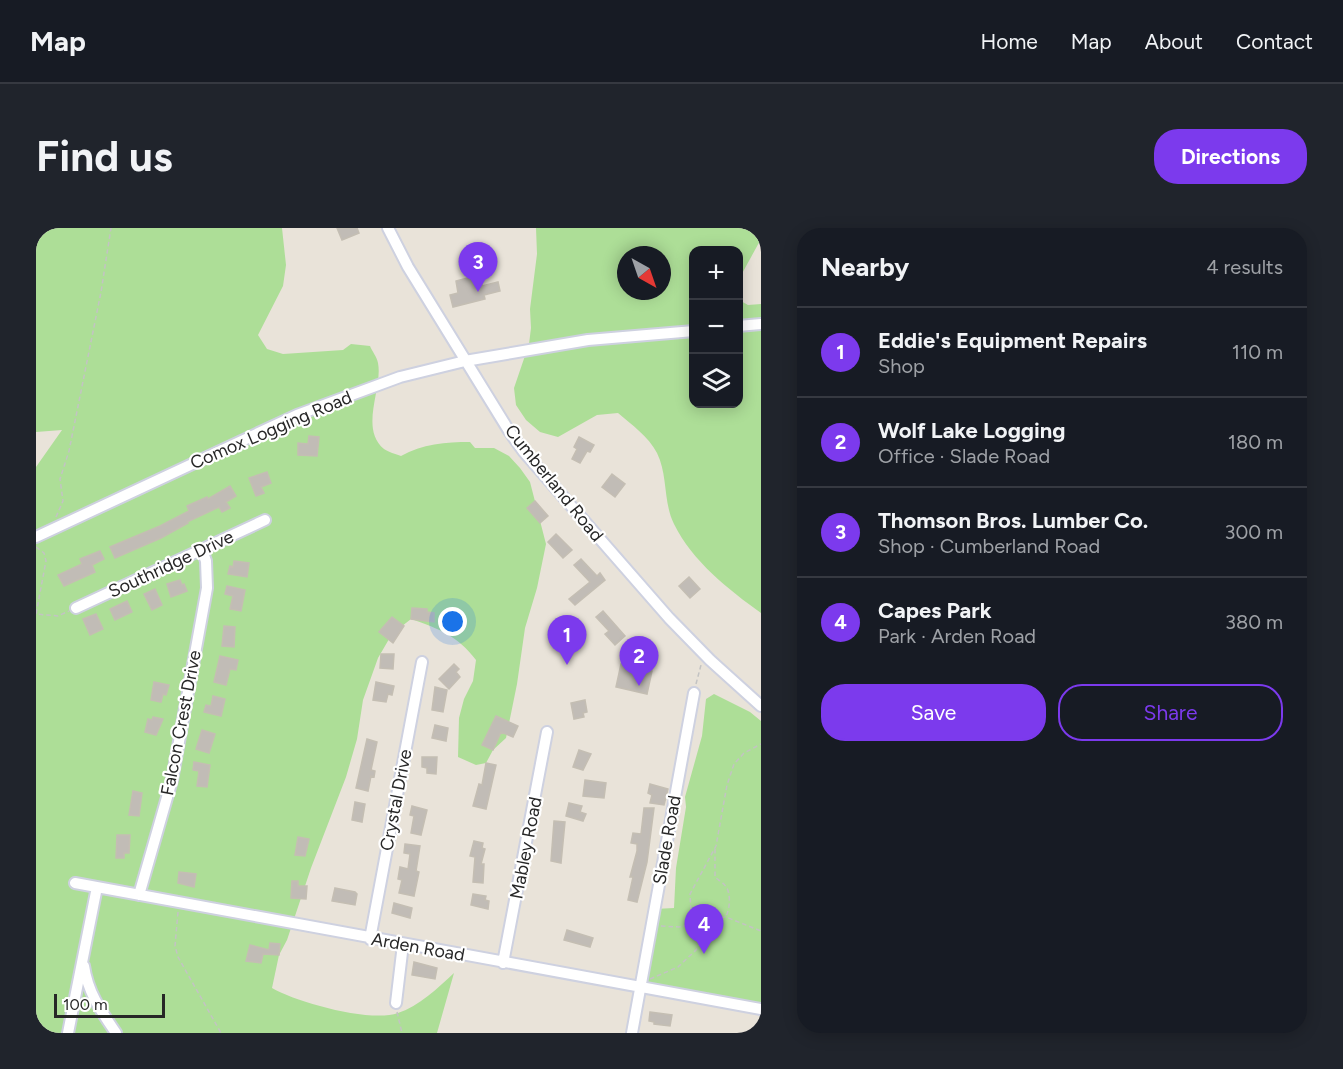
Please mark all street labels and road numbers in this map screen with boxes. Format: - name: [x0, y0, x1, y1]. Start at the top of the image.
- street label: Comox Logging Road: [187, 386, 355, 474]
- street label: Cumberland Road: [500, 420, 608, 546]
- street label: Southridge Drive: [105, 525, 237, 603]
- street label: Falcon Crest Drive: [156, 648, 206, 798]
- street label: Crystal Drive: [375, 747, 417, 853]
- street label: Slade Road: [648, 794, 686, 886]
- street label: Mabley Road: [505, 795, 547, 901]
- street label: Arden Road: [370, 928, 466, 966]

